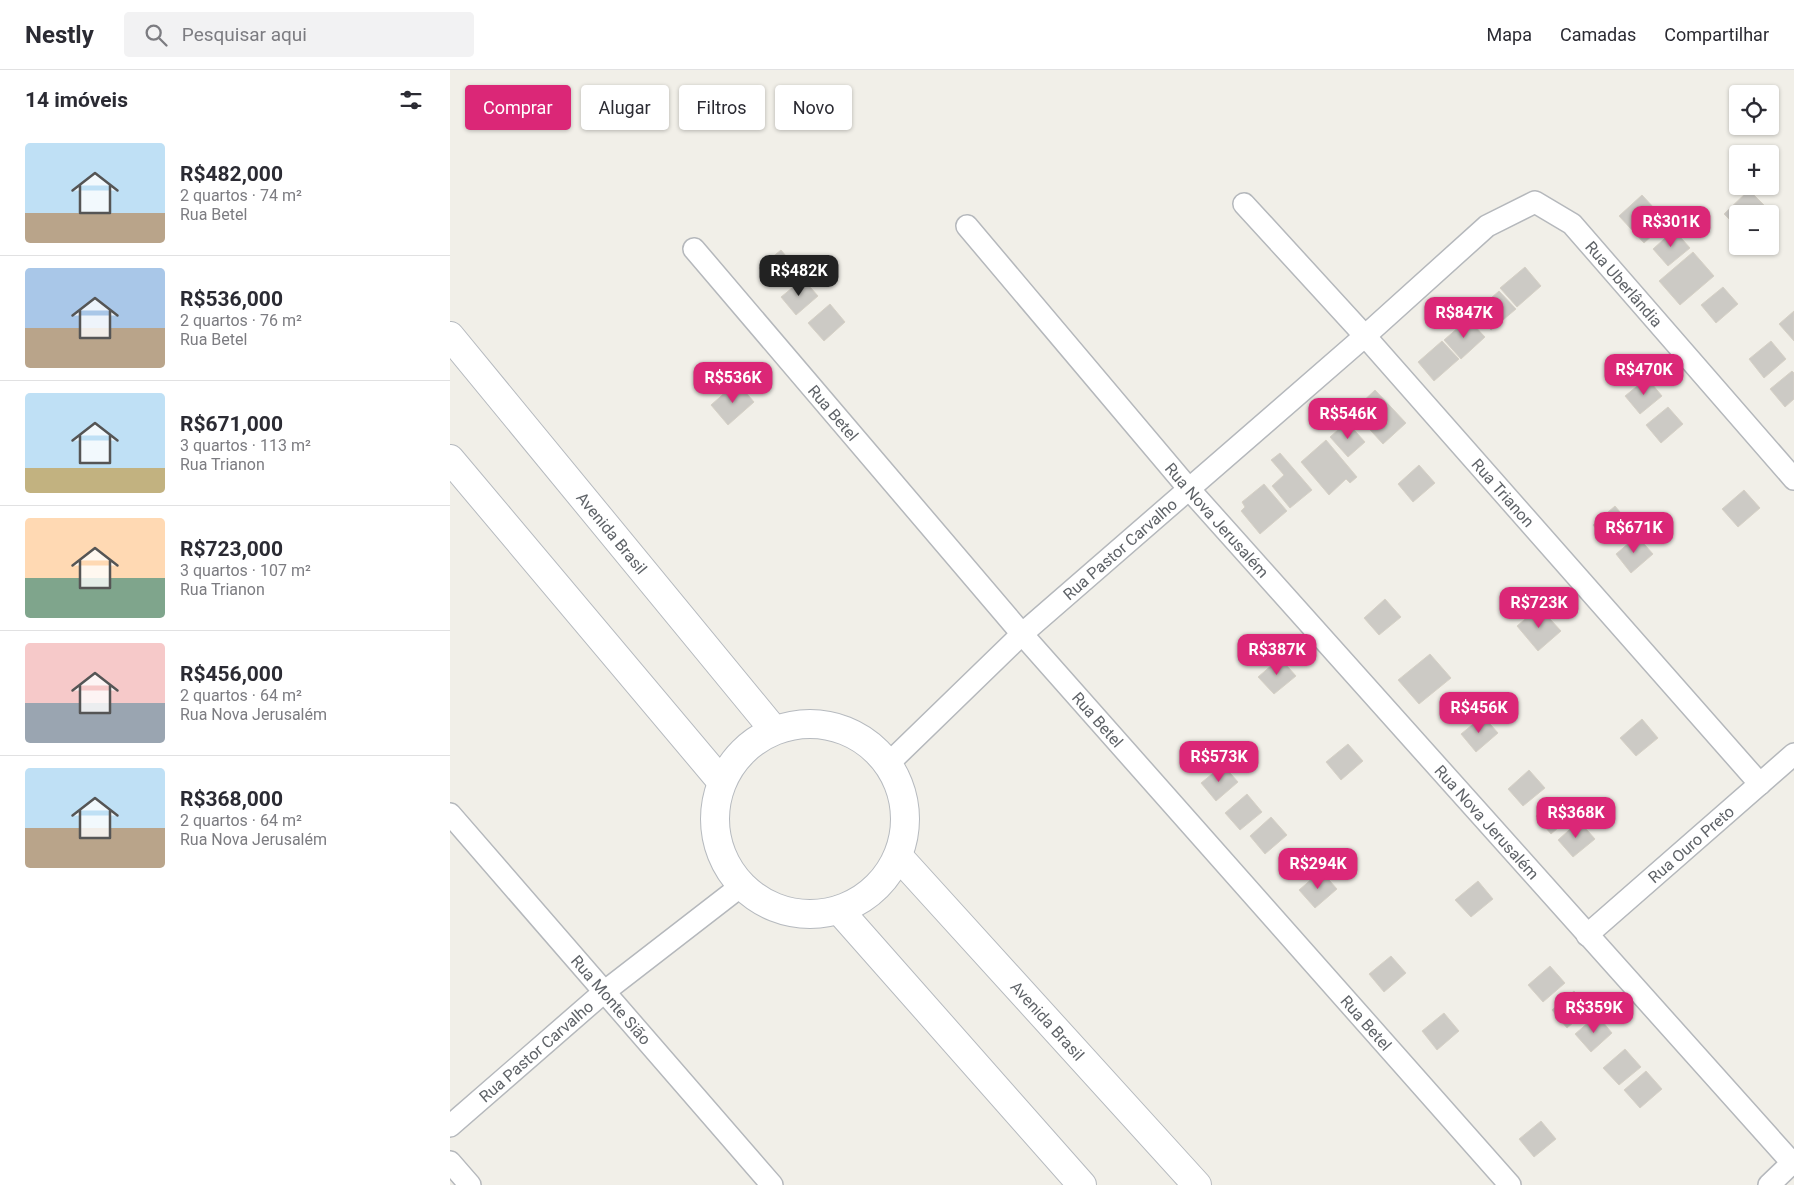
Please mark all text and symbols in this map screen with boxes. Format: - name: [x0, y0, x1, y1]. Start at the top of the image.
- search box: [124, 12, 474, 57]
- text: Nestly: [25, 21, 94, 49]
- icon: search: [142, 21, 170, 49]
- text: Pesquisar aqui: [182, 23, 307, 46]
- text: Mapa: [1487, 24, 1532, 45]
- text: Camadas: [1560, 24, 1636, 45]
- text: Compartilhar: [1664, 24, 1769, 45]
- chip: Comprar: [465, 85, 571, 130]
- chip: Alugar: [581, 85, 669, 130]
- chip: Filtros: [679, 85, 765, 130]
- chip: Novo: [775, 85, 852, 130]
- map controls: [1729, 85, 1779, 255]
- button: locate: [1729, 85, 1779, 135]
- icon: filters: [397, 86, 425, 114]
- text: 14 imóveis: [25, 88, 128, 112]
- button: +: [1729, 145, 1779, 195]
- text: R$482,000: [180, 162, 283, 186]
- icon: home: [65, 163, 125, 223]
- text: 2 quartos · 74 m²: [180, 186, 302, 205]
- text: Rua Betel: [180, 205, 247, 224]
- button: −: [1729, 205, 1779, 255]
- pin: R$301K: [1630, 206, 1712, 248]
- text: R$301K: [1642, 212, 1700, 231]
- street label: Rua Uberlândia: [1582, 237, 1667, 331]
- pin: R$482K: [758, 254, 840, 297]
- text: R$482K: [770, 261, 828, 280]
- text: R$536,000: [180, 287, 283, 311]
- icon: home: [65, 288, 125, 348]
- pin: R$847K: [1423, 296, 1505, 339]
- text: R$847K: [1435, 303, 1493, 322]
- text: 2 quartos · 76 m²: [180, 311, 302, 330]
- text: Rua Betel: [180, 330, 247, 349]
- pin: R$470K: [1603, 354, 1685, 396]
- text: R$470K: [1615, 360, 1673, 379]
- pin: R$536K: [692, 362, 774, 404]
- text: R$536K: [704, 368, 762, 387]
- street label: Rua Betel: [804, 381, 863, 444]
- pin: R$546K: [1307, 398, 1389, 440]
- text: R$546K: [1319, 404, 1377, 423]
- text: R$671,000: [180, 412, 283, 436]
- icon: home: [65, 413, 125, 473]
- text: 3 quartos · 113 m²: [180, 436, 311, 455]
- text: Rua Trianon: [180, 455, 265, 474]
- street label: Rua Trianon: [1468, 455, 1538, 531]
- street label: Rua Nova Jerusalém: [1161, 459, 1273, 581]
- street label: Avenida Brasil: [573, 488, 651, 578]
- street label: Rua Pastor Carvalho: [1059, 494, 1181, 604]
- pin: R$671K: [1593, 512, 1675, 554]
- text: R$671K: [1605, 518, 1663, 537]
- text: R$723,000: [180, 537, 283, 561]
- icon: home: [65, 538, 125, 598]
- text: 3 quartos · 107 m²: [180, 561, 311, 580]
- text: Rua Trianon: [180, 580, 265, 599]
- pin: R$723K: [1498, 586, 1580, 629]
- text: R$723K: [1510, 593, 1568, 612]
- pin: R$387K: [1236, 634, 1318, 676]
- text: R$387K: [1248, 640, 1306, 659]
- text: R$456,000: [180, 662, 283, 686]
- icon: home: [65, 663, 125, 723]
- text: 2 quartos · 64 m²: [180, 686, 302, 705]
- street label: Rua Betel: [1068, 688, 1127, 751]
- pin: R$456K: [1438, 692, 1520, 734]
- text: R$456K: [1450, 698, 1508, 717]
- text: Rua Nova Jerusalém: [180, 705, 327, 724]
- pin: R$573K: [1178, 740, 1260, 783]
- text: R$573K: [1190, 747, 1248, 766]
- street label: Rua Nova Jerusalém: [1431, 761, 1543, 883]
- text: R$368,000: [180, 787, 283, 811]
- icon: home: [65, 788, 125, 848]
- pin: R$368K: [1535, 796, 1617, 839]
- street label: Rua Ouro Preto: [1644, 802, 1738, 887]
- text: R$368K: [1547, 803, 1605, 822]
- text: 2 quartos · 64 m²: [180, 811, 302, 830]
- text: Rua Nova Jerusalém: [180, 830, 327, 849]
- pin: R$294K: [1277, 848, 1359, 890]
- text: R$294K: [1289, 854, 1347, 873]
- street label: Rua Monte Sião: [567, 951, 655, 1048]
- street label: Avenida Brasil: [1007, 977, 1088, 1064]
- street label: Rua Betel: [1337, 991, 1396, 1054]
- pin: R$359K: [1553, 992, 1635, 1034]
- street label: Rua Pastor Carvalho: [475, 996, 597, 1106]
- text: R$359K: [1565, 998, 1623, 1017]

